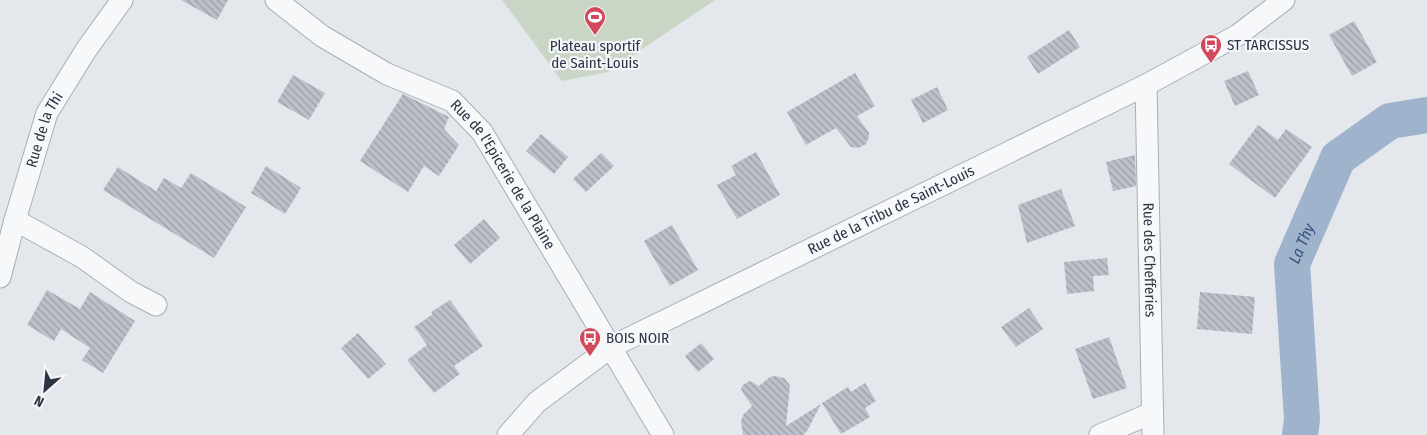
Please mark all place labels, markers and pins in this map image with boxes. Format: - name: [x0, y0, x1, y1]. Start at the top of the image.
- sports icon: Plateau sportif de Saint-Louis: [583, 5, 607, 36]
- bus stop icon: ST TARCISSUS: [1199, 33, 1223, 64]
- place label: ST TARCISSUS: [1227, 36, 1309, 54]
- place label: Plateau sportif de Saint-Louis: [550, 37, 642, 72]
- bus stop icon: BOIS NOIR: [578, 326, 602, 357]
- place label: BOIS NOIR: [606, 329, 669, 347]

